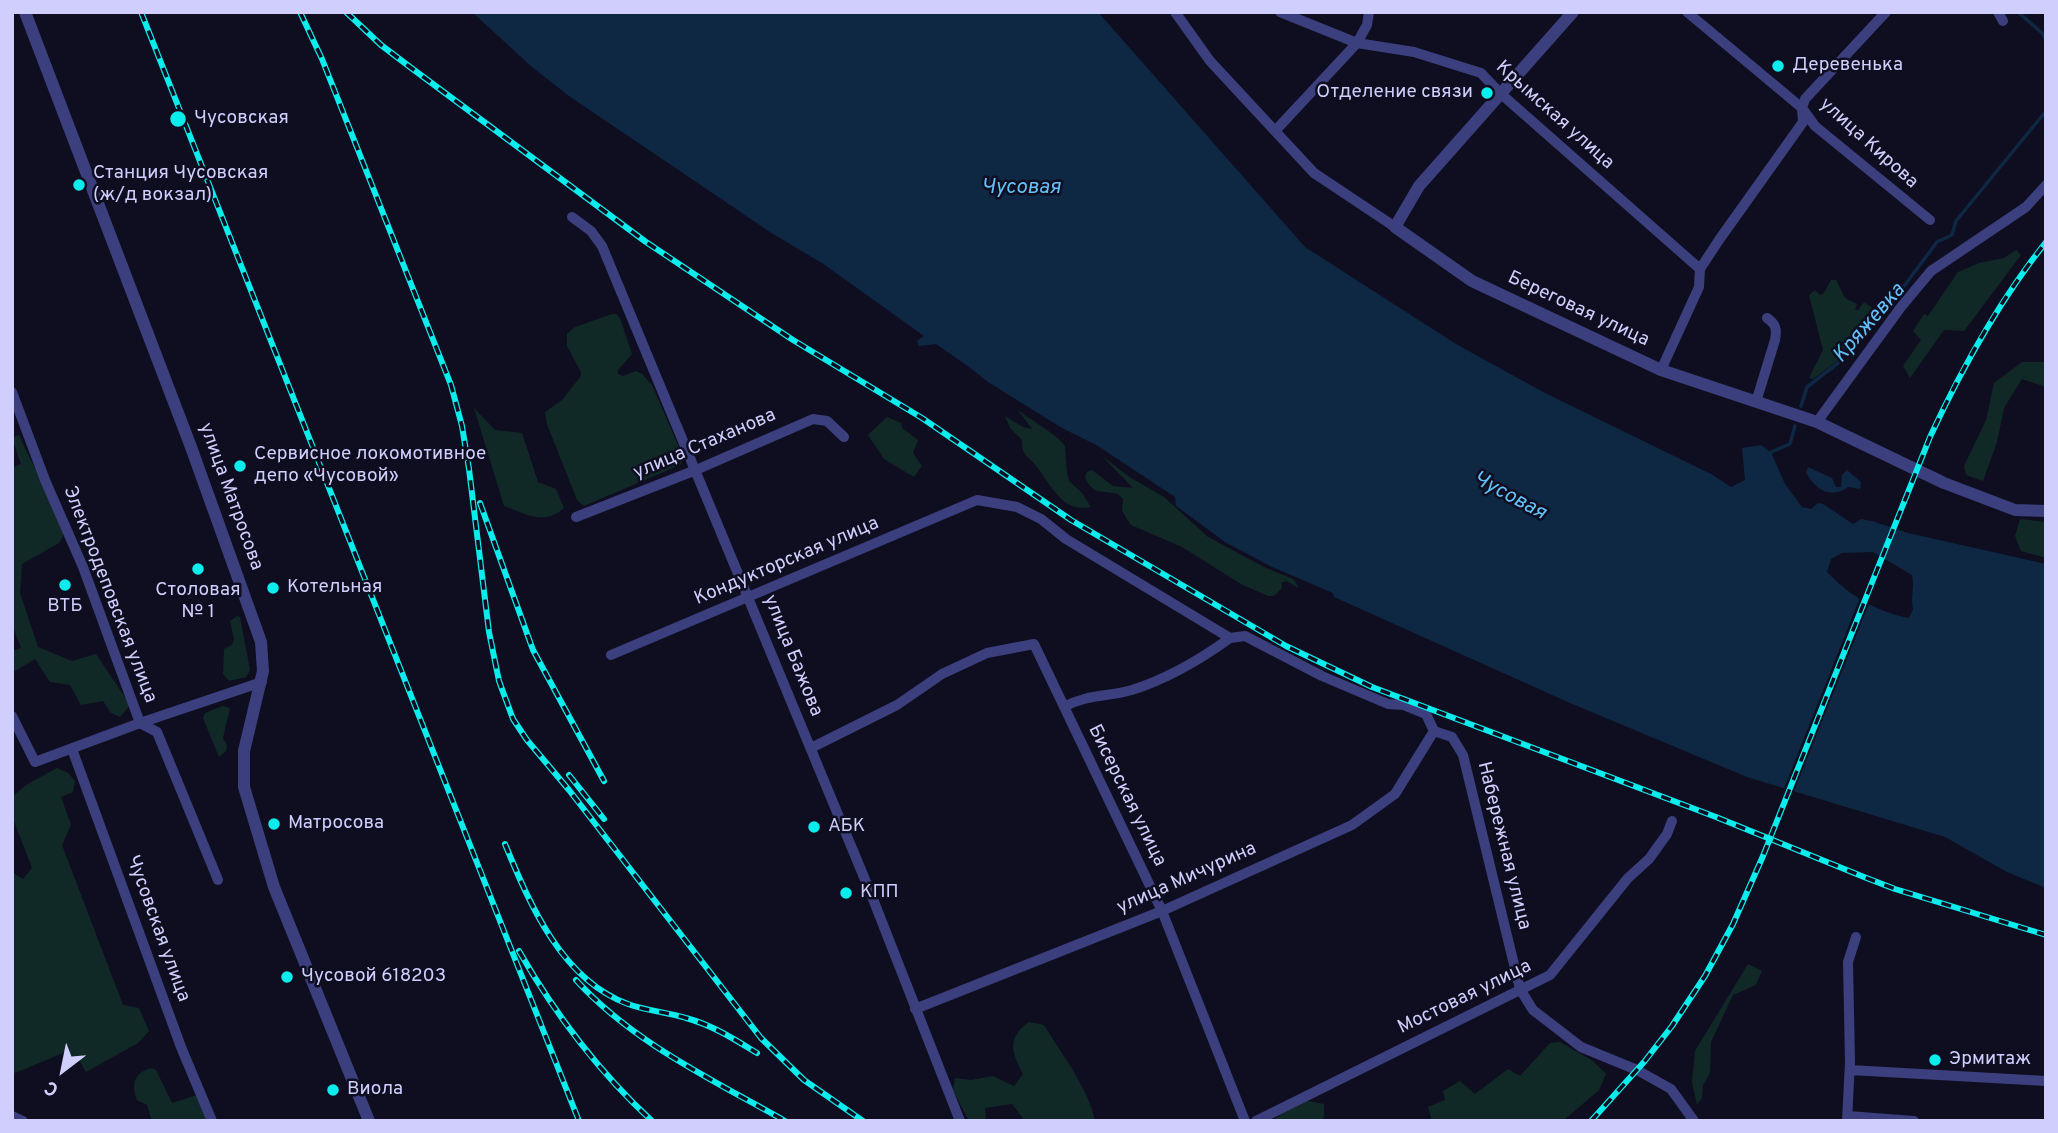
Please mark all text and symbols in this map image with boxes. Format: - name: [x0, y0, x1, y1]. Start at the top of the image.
- place label: Деревенька: [1792, 55, 1903, 77]
- street label: Крымская улица: [1490, 57, 1618, 175]
- marker: Деревенька: [1770, 58, 1786, 74]
- place label: Отделение связи: [1316, 82, 1473, 104]
- marker: Отделение связи: [1479, 85, 1495, 101]
- street label: улица Кирова: [1814, 94, 1922, 194]
- place label: Чусовская: [194, 108, 289, 130]
- marker: Чусовская: [168, 109, 188, 129]
- place label: Станция Чусовская (ж/д вокзал): [93, 163, 268, 207]
- water label: Чусовая: [981, 176, 1061, 202]
- marker: Станция Чусовская (ж/д вокзал): [71, 177, 87, 193]
- street label: Береговая улица: [1504, 267, 1652, 353]
- water label: Кряжевка: [1829, 279, 1911, 369]
- street label: улица Стаханова: [630, 405, 780, 485]
- street label: улица Матросова: [193, 420, 267, 574]
- place label: Сервисное локомотивное депо «Чусовой»: [254, 444, 486, 488]
- marker: Сервисное локомотивное депо «Чусовой»: [232, 458, 248, 474]
- water label: Чусовая: [1468, 467, 1550, 527]
- street label: Электродеповская улица: [57, 483, 161, 707]
- street label: Кондукторская улица: [691, 513, 883, 611]
- marker: Столовая № 1: [190, 561, 206, 577]
- marker: ВТБ: [57, 577, 73, 593]
- place label: Котельная: [287, 577, 382, 599]
- place label: Столовая № 1: [155, 580, 241, 624]
- marker: Котельная: [265, 580, 281, 596]
- street label: улица Бажова: [757, 592, 827, 720]
- place label: ВТБ: [47, 596, 83, 618]
- street label: Бисерская улица: [1082, 721, 1170, 871]
- street label: Набережная улица: [1471, 760, 1535, 932]
- place label: Матросова: [288, 813, 384, 835]
- marker: Матросова: [266, 816, 282, 832]
- place label: АБК: [828, 816, 865, 838]
- marker: АБК: [806, 819, 822, 835]
- street label: улица Мичурина: [1114, 838, 1260, 920]
- street label: Чусовская улица: [120, 853, 194, 1005]
- place label: КПП: [860, 882, 899, 904]
- marker: КПП: [838, 885, 854, 901]
- street label: Мостовая улица: [1395, 956, 1535, 1040]
- place label: Чусовой 618203: [301, 966, 446, 988]
- marker: Чусовой 618203: [279, 969, 295, 985]
- north arrow: [28, 1035, 98, 1105]
- place label: Эрмитаж: [1949, 1049, 2031, 1071]
- marker: Эрмитаж: [1927, 1052, 1943, 1068]
- text: С: [40, 1074, 63, 1101]
- place label: Виола: [347, 1079, 403, 1101]
- marker: Виола: [325, 1082, 341, 1098]

